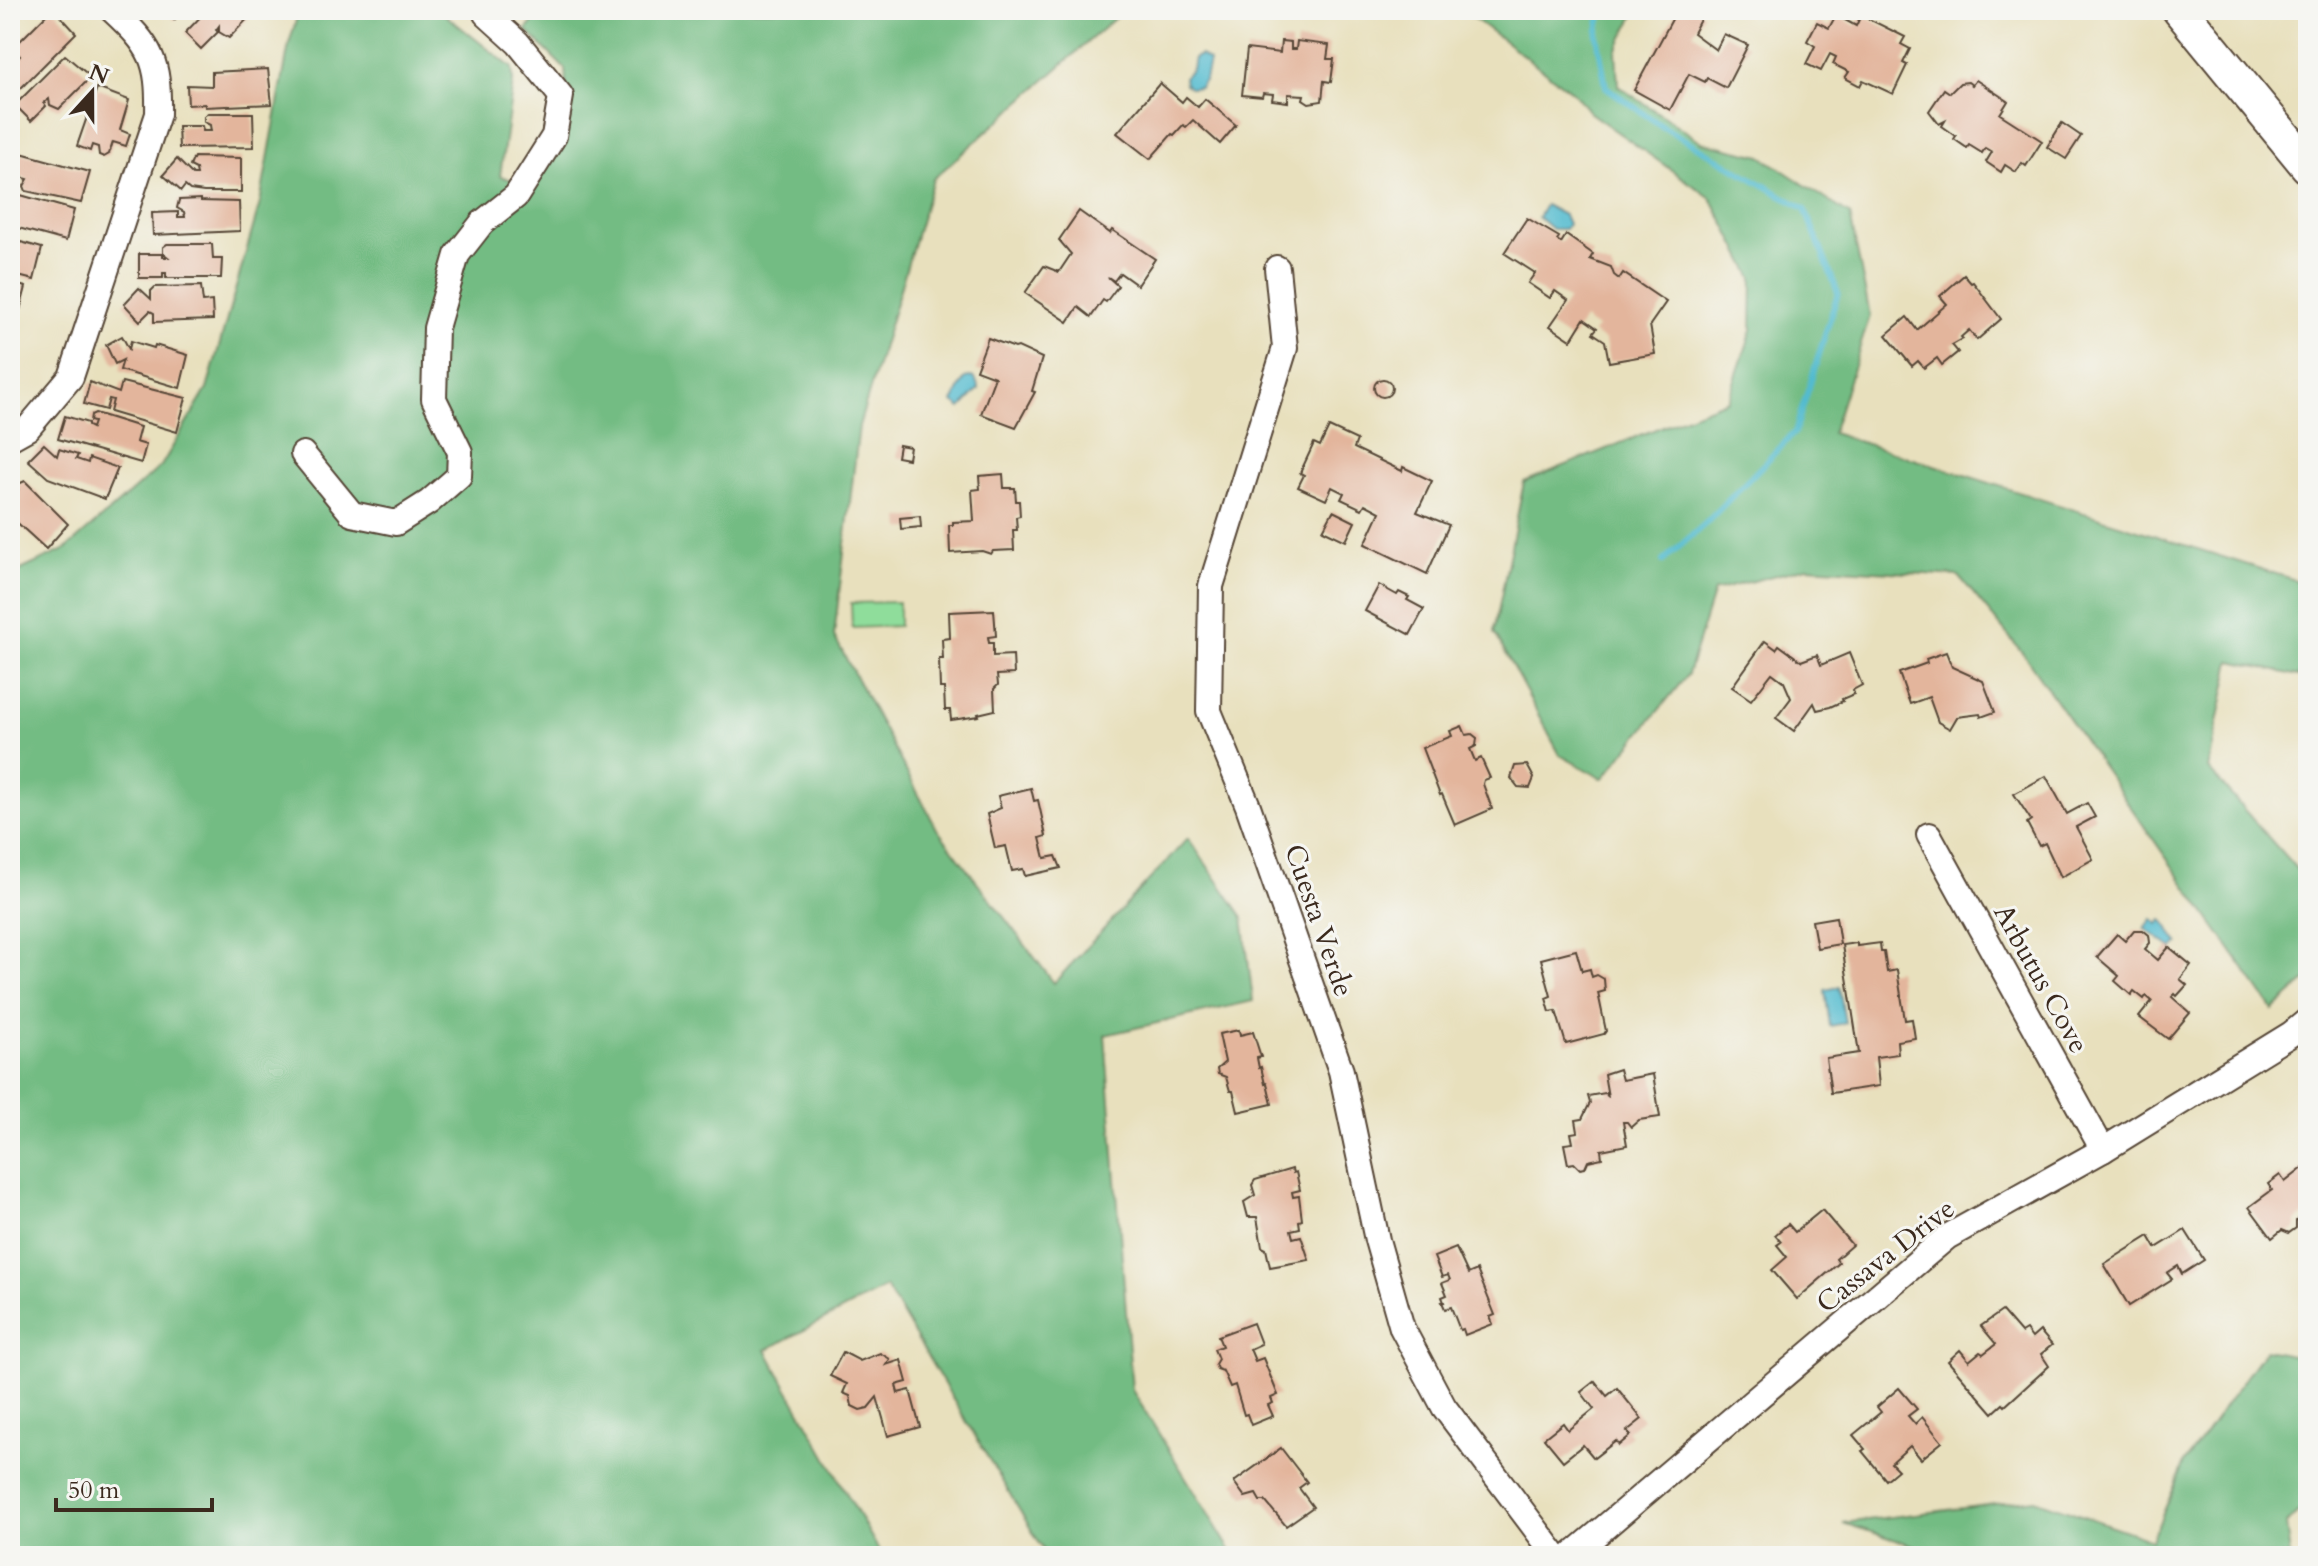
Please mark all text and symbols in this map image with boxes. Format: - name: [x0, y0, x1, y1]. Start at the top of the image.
- north arrow: [52, 52, 132, 132]
- text: N: [85, 57, 113, 92]
- street label: Cuesta Verde: [1275, 839, 1363, 1001]
- street label: Arbutus Cove: [1984, 897, 2098, 1060]
- street label: Cassava Drive: [1809, 1190, 1963, 1322]
- scale bar: [56, 1462, 212, 1512]
- text: 50 m: [68, 1474, 120, 1507]

